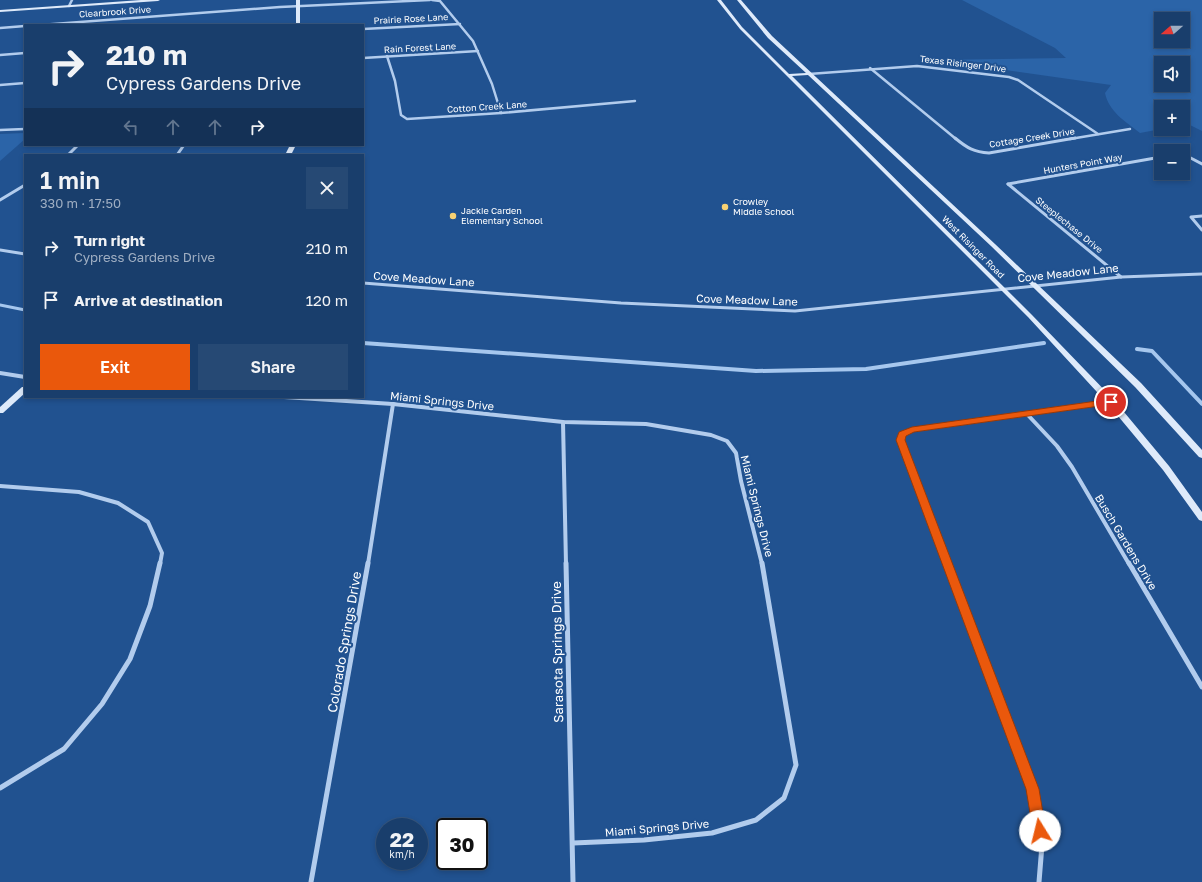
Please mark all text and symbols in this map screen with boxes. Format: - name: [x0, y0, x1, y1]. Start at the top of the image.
- street label: Clearbrook Drive: [79, 3, 151, 20]
- street label: Prairie Rose Lane: [373, 11, 449, 26]
- north arrow: [1154, 12, 1190, 48]
- map controls: [1154, 12, 1190, 180]
- text: 210 m: [106, 38, 187, 71]
- icon: right: [40, 40, 92, 92]
- street label: Rain Forest Lane: [384, 40, 456, 55]
- street label: Texas Risinger Drive: [919, 53, 1007, 74]
- button: sound: [1154, 56, 1190, 92]
- text: Cypress Gardens Drive: [106, 72, 301, 94]
- street label: Cotton Creek Lane: [447, 98, 527, 115]
- button: +: [1154, 100, 1190, 136]
- icon: left: [120, 116, 142, 138]
- icon: ahead: [162, 116, 184, 138]
- icon: ahead: [204, 116, 226, 138]
- icon: right: [246, 116, 268, 138]
- street label: Cottage Creek Drive: [988, 125, 1075, 150]
- button: −: [1154, 144, 1190, 180]
- street label: Hunters Point Way: [1042, 151, 1123, 176]
- text: 1 min: [40, 165, 100, 194]
- button: close: [306, 167, 348, 209]
- street label: Steeplechase Drive: [1034, 194, 1105, 255]
- text: 330 m · 17:50: [40, 195, 121, 211]
- place label: Crowley Middle School: [733, 196, 794, 217]
- marker: Crowley Middle School: [720, 202, 730, 212]
- place label: Jackie Carden Elementary School: [461, 205, 543, 226]
- marker: Jackie Carden Elementary School: [448, 211, 458, 221]
- street label: West Risinger Road: [940, 213, 1007, 280]
- text: Turn right: [74, 231, 145, 249]
- icon: right: [40, 237, 62, 259]
- text: 210 m: [306, 239, 348, 257]
- text: Cypress Gardens Drive: [74, 249, 215, 265]
- street label: Cove Meadow Lane: [1017, 261, 1119, 284]
- street label: Cove Meadow Lane: [373, 268, 475, 289]
- icon: arrive: [40, 289, 62, 311]
- text: Arrive at destination: [74, 291, 223, 309]
- text: 120 m: [306, 291, 348, 309]
- street label: Cove Meadow Lane: [696, 291, 798, 308]
- button: Exit: [40, 344, 190, 390]
- button: Share: [198, 344, 348, 390]
- pin: [1094, 385, 1128, 419]
- street label: Miami Springs Drive: [389, 389, 495, 412]
- icon: arrive: [1100, 391, 1122, 413]
- street label: Miami Springs Drive: [739, 454, 776, 558]
- street label: Busch Gardens Drive: [1093, 492, 1160, 592]
- street label: Colorado Springs Drive: [324, 570, 364, 714]
- street label: Sarasota Springs Drive: [548, 581, 566, 723]
- position arrow: [1019, 810, 1061, 852]
- street label: Miami Springs Drive: [604, 816, 710, 839]
- speed limit sign: 30: [436, 818, 488, 870]
- text: 22: [390, 827, 414, 851]
- text: km/h: [389, 848, 415, 860]

